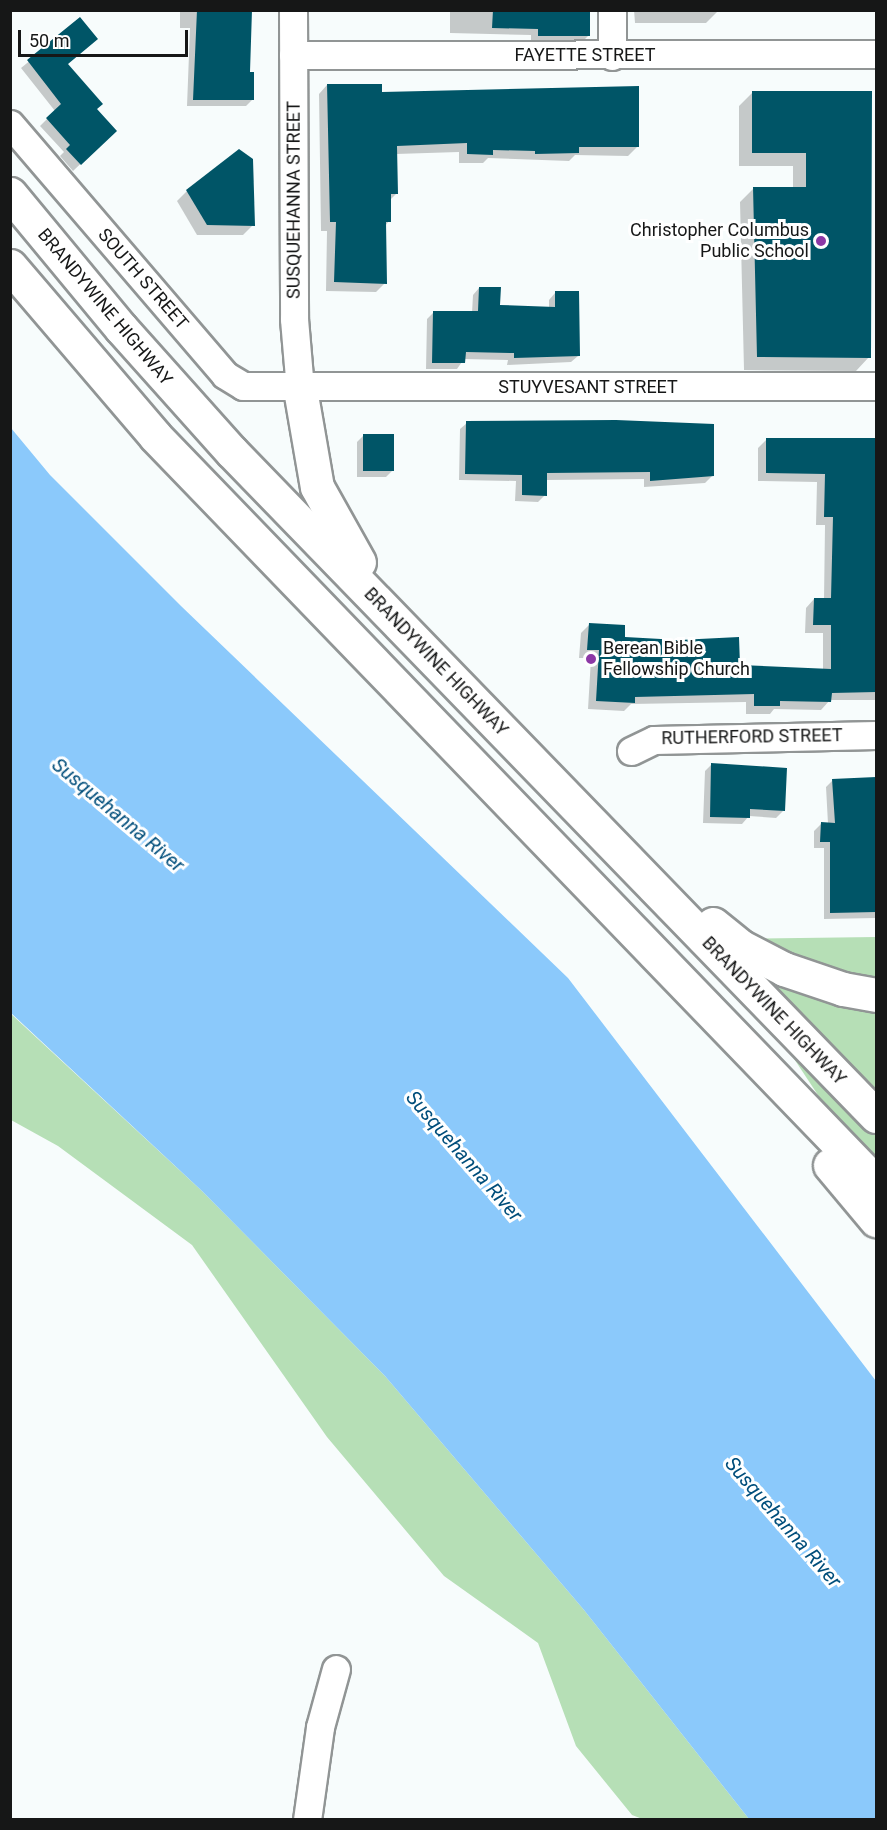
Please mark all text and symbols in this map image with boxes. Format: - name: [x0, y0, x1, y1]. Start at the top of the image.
- scale bar: [21, 18, 190, 56]
- text: 50 m: [29, 30, 69, 51]
- street label: FAYETTE STREET: [515, 44, 655, 66]
- street label: SUSQUEHANNA STREET: [283, 101, 305, 299]
- place label: Christopher Columbus Public School: [630, 220, 809, 262]
- street label: BRANDYWINE HIGHWAY: [33, 224, 177, 390]
- street label: SOUTH STREET: [93, 224, 193, 334]
- marker: Christopher Columbus Public School: [814, 234, 828, 248]
- street label: STUYVESANT STREET: [498, 376, 678, 398]
- street label: BRANDYWINE HIGHWAY: [360, 583, 512, 741]
- place label: Berean Bible Fellowship Church: [603, 638, 750, 680]
- marker: Berean Bible Fellowship Church: [584, 652, 598, 666]
- street label: RUTHERFORD STREET: [661, 725, 843, 749]
- water label: Susquehanna River: [47, 753, 189, 877]
- street label: BRANDYWINE HIGHWAY: [698, 932, 850, 1090]
- water label: Susquehanna River: [401, 1086, 527, 1226]
- water label: Susquehanna River: [720, 1452, 846, 1592]

